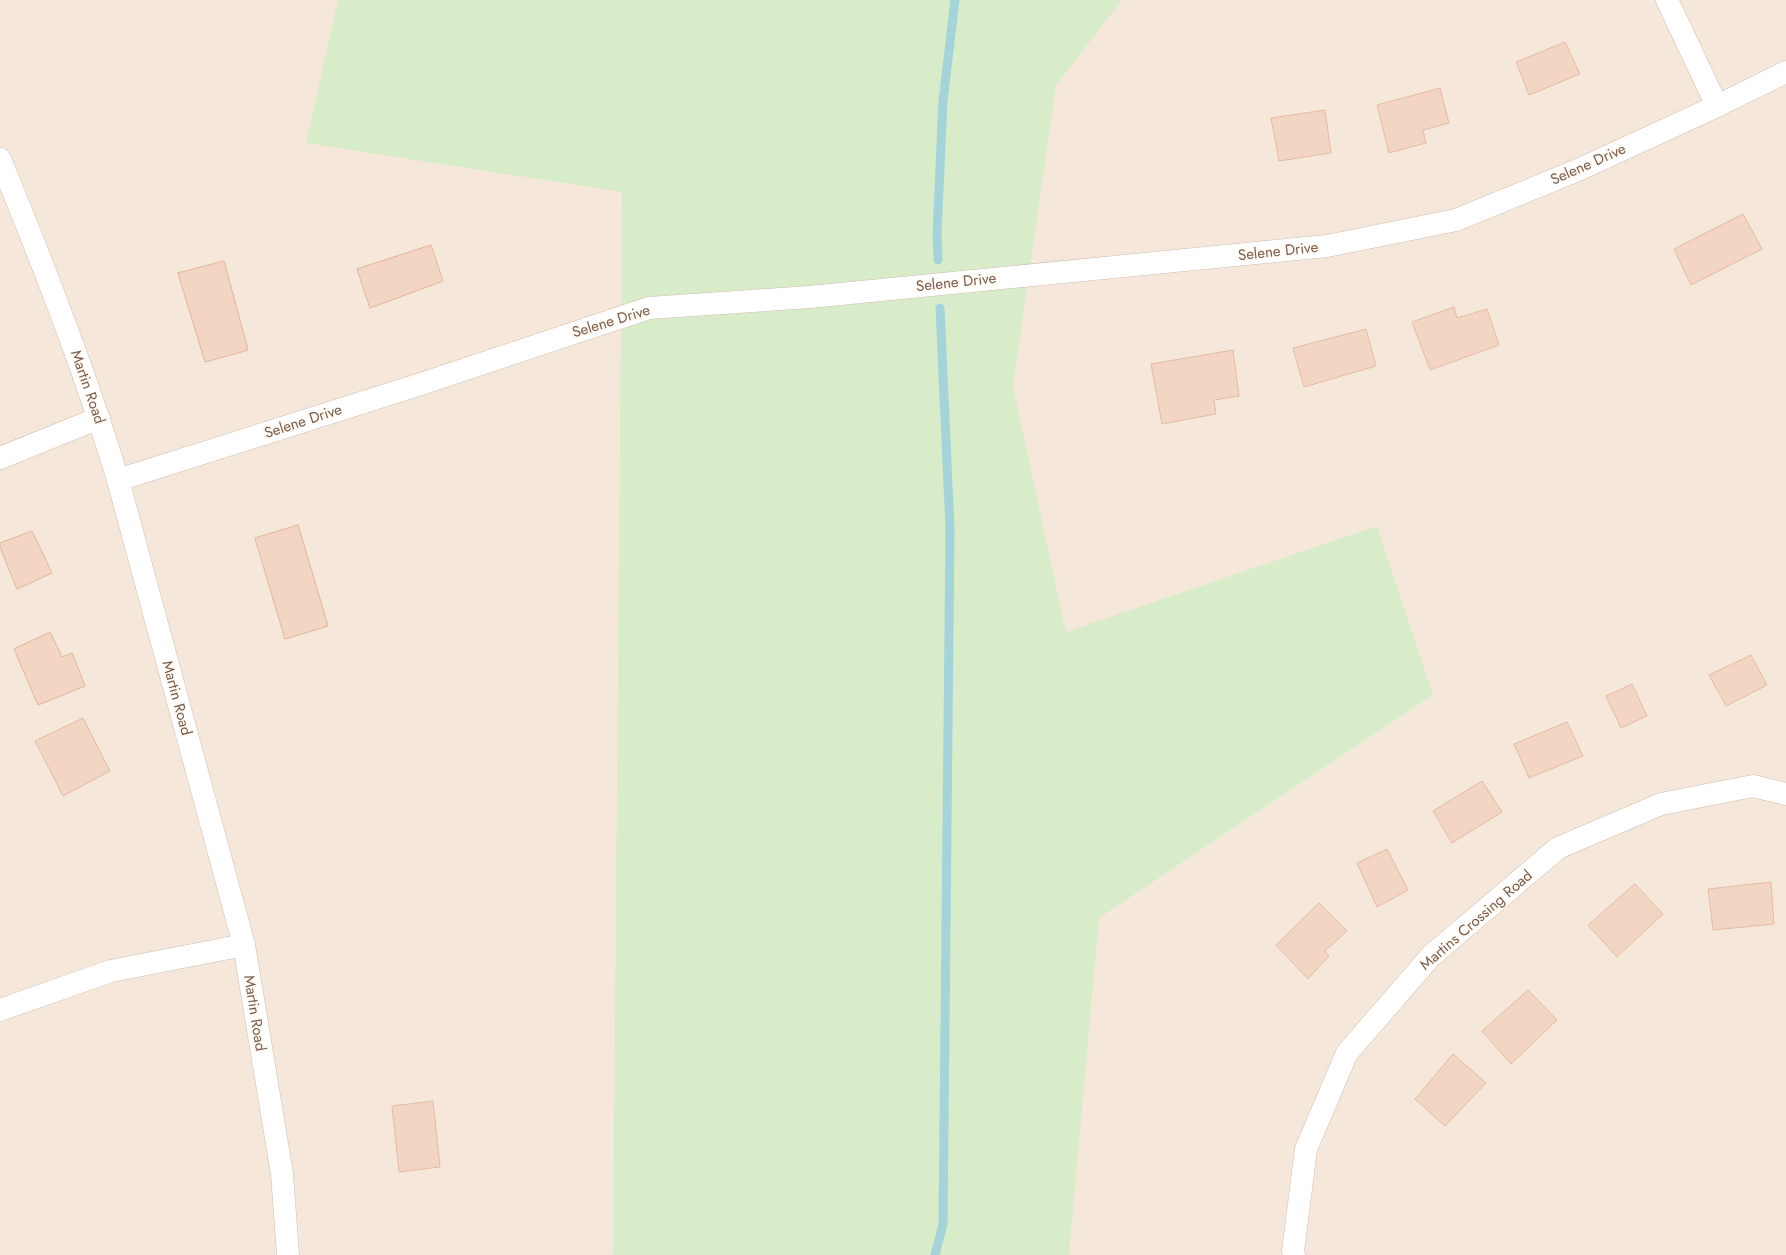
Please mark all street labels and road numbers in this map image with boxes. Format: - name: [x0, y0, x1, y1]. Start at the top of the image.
- street label: Selene Drive: [1547, 137, 1630, 190]
- street label: Selene Drive: [1237, 236, 1319, 266]
- street label: Selene Drive: [915, 267, 997, 297]
- street label: Selene Drive: [569, 299, 653, 343]
- street label: Martin Road: [65, 347, 111, 427]
- street label: Selene Drive: [261, 398, 345, 444]
- street label: Martin Road: [156, 658, 198, 738]
- street label: Martins Crossing Road: [1415, 865, 1537, 975]
- street label: Martin Road: [238, 973, 272, 1053]

